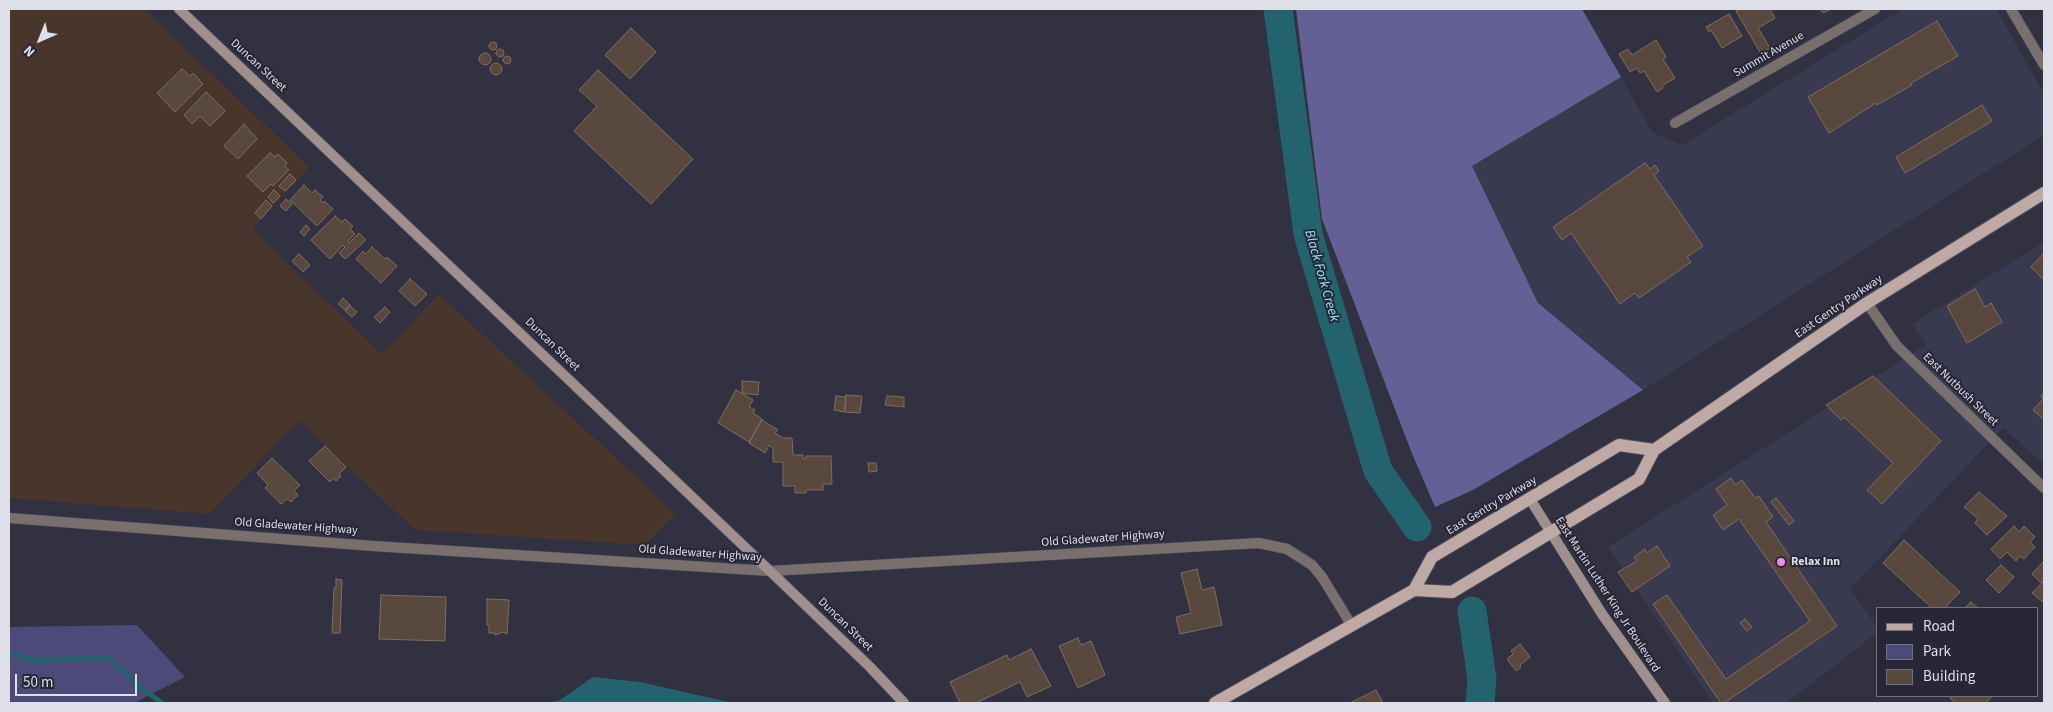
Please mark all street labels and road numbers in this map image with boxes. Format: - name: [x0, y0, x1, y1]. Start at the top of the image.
- street label: Summit Avenue: [1731, 29, 1807, 81]
- street label: Duncan Street: [227, 37, 289, 95]
- street label: East Gentry Parkway: [1792, 272, 1886, 342]
- street label: Duncan Street: [521, 315, 583, 375]
- street label: East Nutbush Street: [1919, 350, 2001, 430]
- street label: East Gentry Parkway: [1444, 473, 1540, 539]
- street label: East Martin Luther King Jr Boulevard: [1551, 515, 1663, 675]
- street label: Old Gladewater Highway: [234, 516, 358, 538]
- street label: Old Gladewater Highway: [1041, 528, 1165, 550]
- street label: Old Gladewater Highway: [638, 543, 762, 565]
- street label: Duncan Street: [814, 595, 876, 655]

